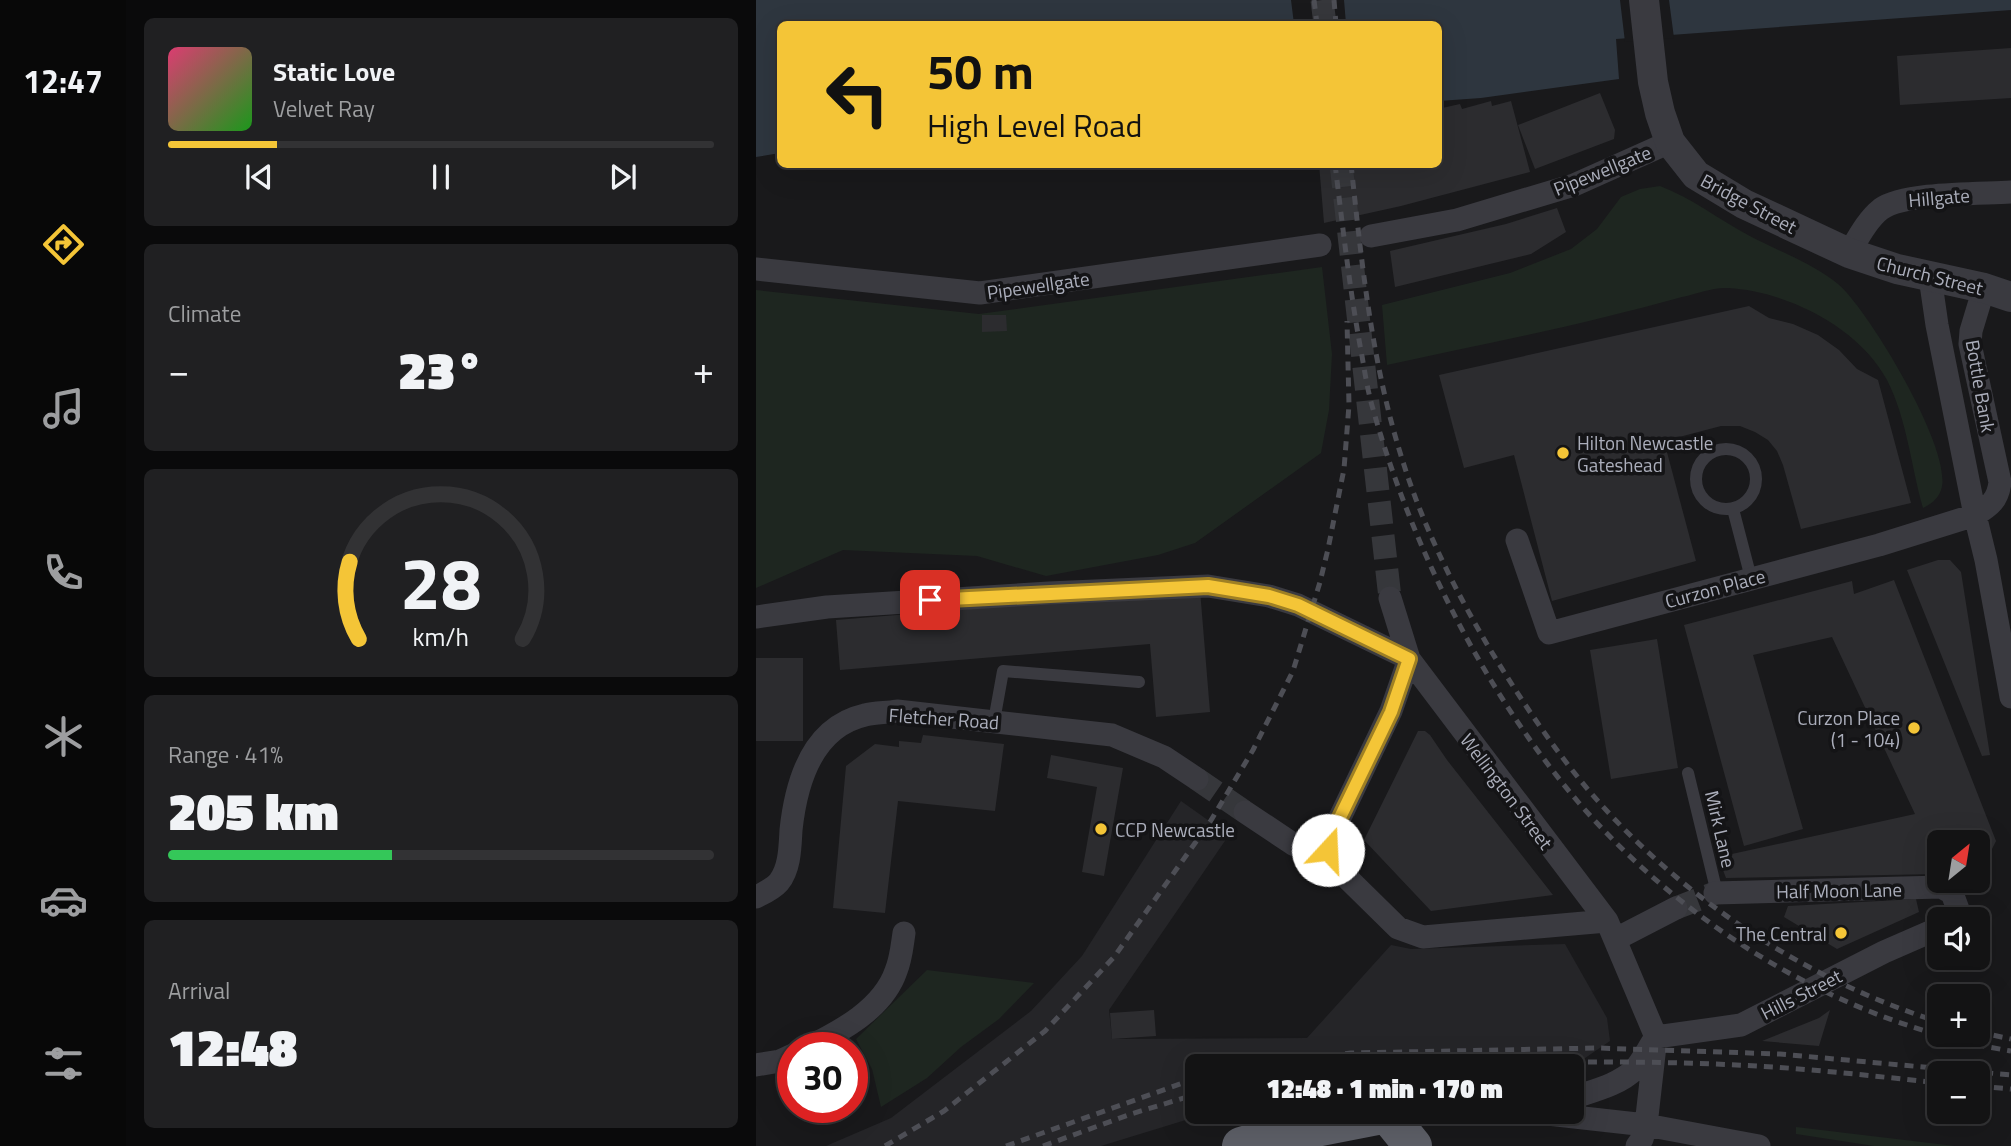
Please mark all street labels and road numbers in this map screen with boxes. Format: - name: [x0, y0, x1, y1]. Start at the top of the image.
- street label: Pipewellgate: [1549, 137, 1655, 203]
- street label: Bridge Street: [1696, 166, 1802, 241]
- street label: Hillgate: [1907, 180, 1971, 214]
- street label: Church Street: [1874, 248, 1987, 302]
- street label: Pipewellgate: [985, 263, 1091, 307]
- street label: Bottle Bank: [1959, 337, 2003, 435]
- street label: Curzon Place: [1662, 561, 1768, 615]
- street label: Fletcher Road: [888, 700, 1000, 736]
- street label: Wellington Street: [1454, 727, 1561, 856]
- street label: Mirk Lane: [1698, 788, 1744, 870]
- street label: Half Moon Lane: [1776, 874, 1902, 906]
- street label: Hills Street: [1755, 961, 1847, 1027]

